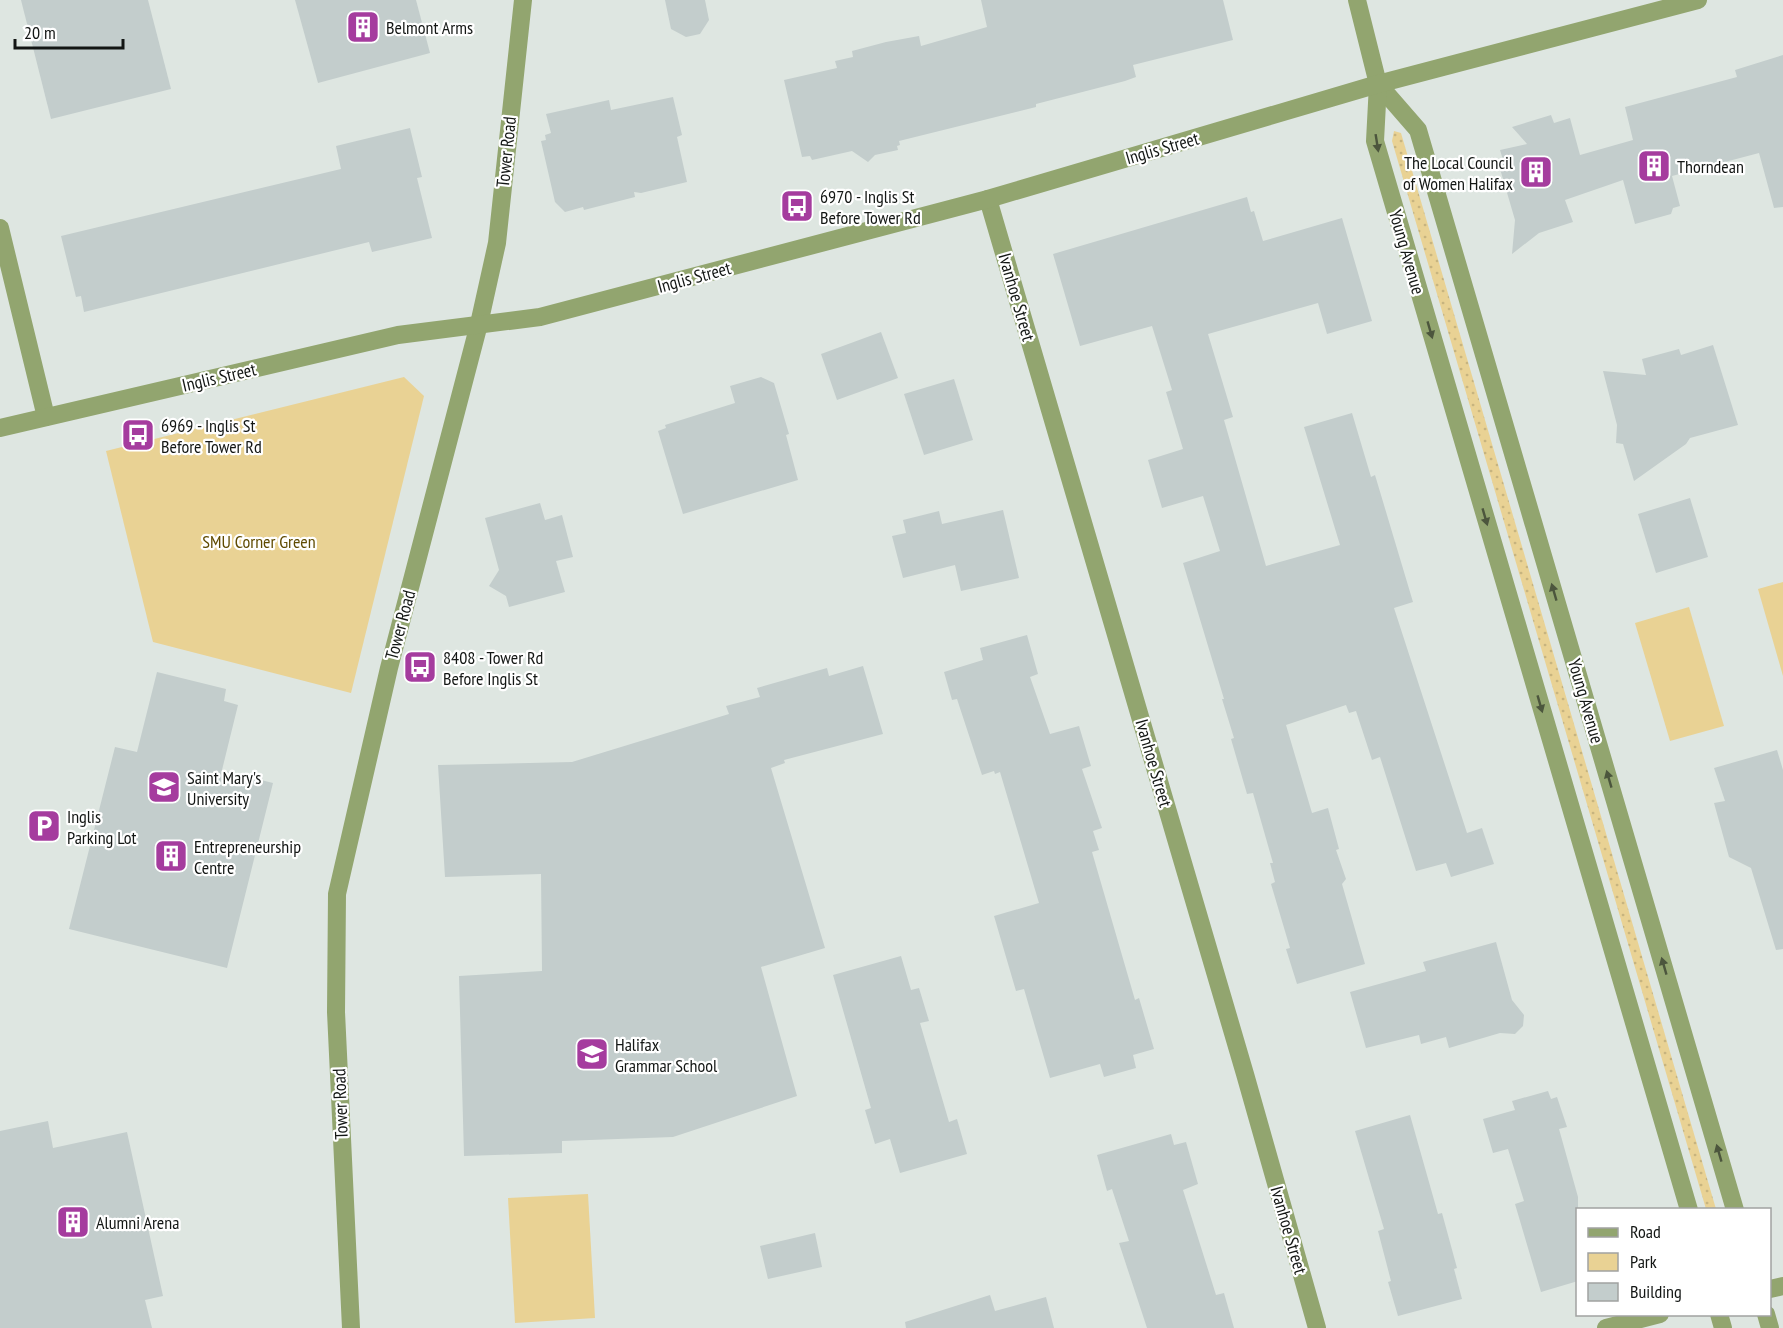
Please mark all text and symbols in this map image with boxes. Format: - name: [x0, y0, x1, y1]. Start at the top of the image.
- building icon: Belmont Arms: [345, 9, 381, 45]
- scale bar: [15, 12, 123, 50]
- place label: Belmont Arms: [386, 16, 473, 39]
- text: 20 m: [24, 21, 56, 44]
- street label: Tower Road: [491, 115, 521, 189]
- street label: Inglis Street: [1123, 127, 1201, 169]
- one-way arrow: [1372, 133, 1381, 152]
- building icon: Thorndean: [1636, 148, 1672, 184]
- place label: The Local Council of Women Halifax: [1403, 151, 1514, 195]
- building icon: The Local Council of Women Halifax: [1518, 154, 1554, 190]
- place label: Thorndean: [1677, 155, 1744, 178]
- place label: 6970 - Inglis St Before Tower Rd: [820, 185, 921, 229]
- bus stop icon: 6970 - Inglis St Before Tower Rd: [779, 188, 815, 224]
- street label: Young Avenue: [1384, 207, 1430, 297]
- street label: Ivanhoe Street: [993, 250, 1041, 344]
- street label: Inglis Street: [655, 256, 733, 298]
- one-way arrow: [1426, 321, 1435, 339]
- street label: Inglis Street: [180, 357, 258, 397]
- place label: 6969 - Inglis St Before Tower Rd: [161, 414, 262, 458]
- bus stop icon: 6969 - Inglis St Before Tower Rd: [120, 417, 156, 453]
- one-way arrow: [1481, 508, 1490, 526]
- park label: SMU Corner Green: [202, 530, 316, 553]
- one-way arrow: [1549, 583, 1558, 601]
- street label: Tower Road: [380, 588, 420, 662]
- place label: 8408 - Tower Rd Before Inglis St: [443, 646, 543, 690]
- bus stop icon: 8408 - Tower Rd Before Inglis St: [402, 649, 438, 685]
- street label: Young Avenue: [1563, 656, 1609, 746]
- one-way arrow: [1536, 695, 1545, 713]
- street label: Ivanhoe Street: [1130, 716, 1178, 810]
- place label: Saint Mary's University: [187, 766, 261, 810]
- school or university icon: Saint Mary's University: [146, 769, 182, 805]
- one-way arrow: [1604, 770, 1613, 788]
- place label: Inglis Parking Lot: [67, 805, 137, 849]
- parking icon: Inglis Parking Lot: [26, 808, 62, 844]
- place label: Entrepreneurship Centre: [194, 835, 301, 879]
- building icon: Entrepreneurship Centre: [153, 838, 189, 874]
- one-way arrow: [1659, 957, 1668, 975]
- place label: Halifax Grammar School: [615, 1033, 718, 1077]
- school or university icon: Halifax Grammar School: [574, 1036, 610, 1072]
- street label: Tower Road: [327, 1068, 353, 1140]
- one-way arrow: [1714, 1144, 1723, 1162]
- street label: Ivanhoe Street: [1265, 1183, 1313, 1277]
- building icon: Alumni Arena: [55, 1204, 91, 1240]
- legend: [1576, 1208, 1771, 1316]
- place label: Alumni Arena: [96, 1211, 179, 1234]
- text: Road: [1630, 1220, 1661, 1243]
- text: Park: [1630, 1250, 1657, 1273]
- text: Building: [1630, 1280, 1682, 1303]

